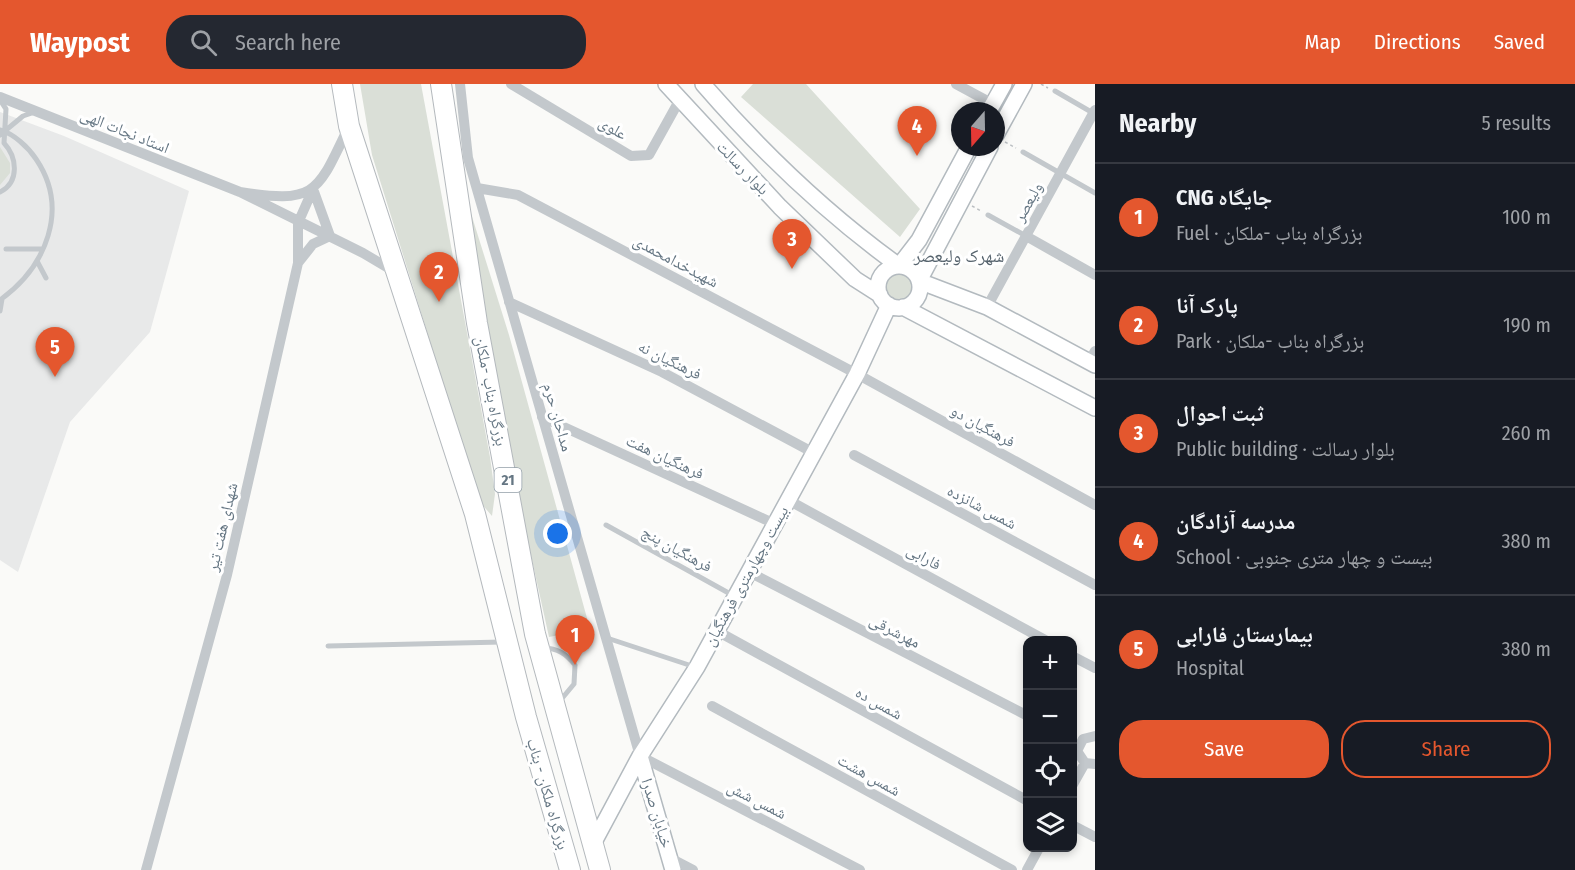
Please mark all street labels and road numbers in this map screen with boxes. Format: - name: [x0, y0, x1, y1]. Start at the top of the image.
- street label: استاد نجات الهی: [77, 105, 172, 158]
- street label: علوی: [595, 112, 630, 145]
- street label: بلوار رسالت: [713, 137, 773, 199]
- street label: ولیعصر: [1009, 179, 1047, 226]
- street label: شهیدخدامحمدی: [630, 231, 722, 292]
- street label: بزرگراه بناب -ملکان: [470, 335, 511, 448]
- street label: فرهنگیان نه: [635, 337, 705, 384]
- street label: مداحان حرم: [538, 380, 577, 454]
- street label: فرهنگیان دو: [947, 401, 1018, 452]
- street label: فرهنگیان هفت: [623, 431, 707, 484]
- road number: 21: [494, 468, 522, 492]
- street label: شهدای هفت تیر: [202, 481, 242, 574]
- street label: شمس شانزده: [944, 481, 1020, 534]
- street label: بیست وچهارمتری فرهنگیان: [700, 503, 793, 650]
- street label: فرهنگیان پنج: [638, 522, 715, 577]
- street label: فارابی: [903, 540, 944, 575]
- street label: مهرشرقی: [866, 610, 924, 653]
- street label: شمس ده: [852, 682, 906, 724]
- street label: بزرگراه ملکان - بناب: [522, 736, 573, 852]
- street label: شمس هشت: [834, 750, 904, 801]
- street label: خیابان صدرا: [636, 776, 677, 850]
- street label: شمس شش: [724, 777, 790, 824]

